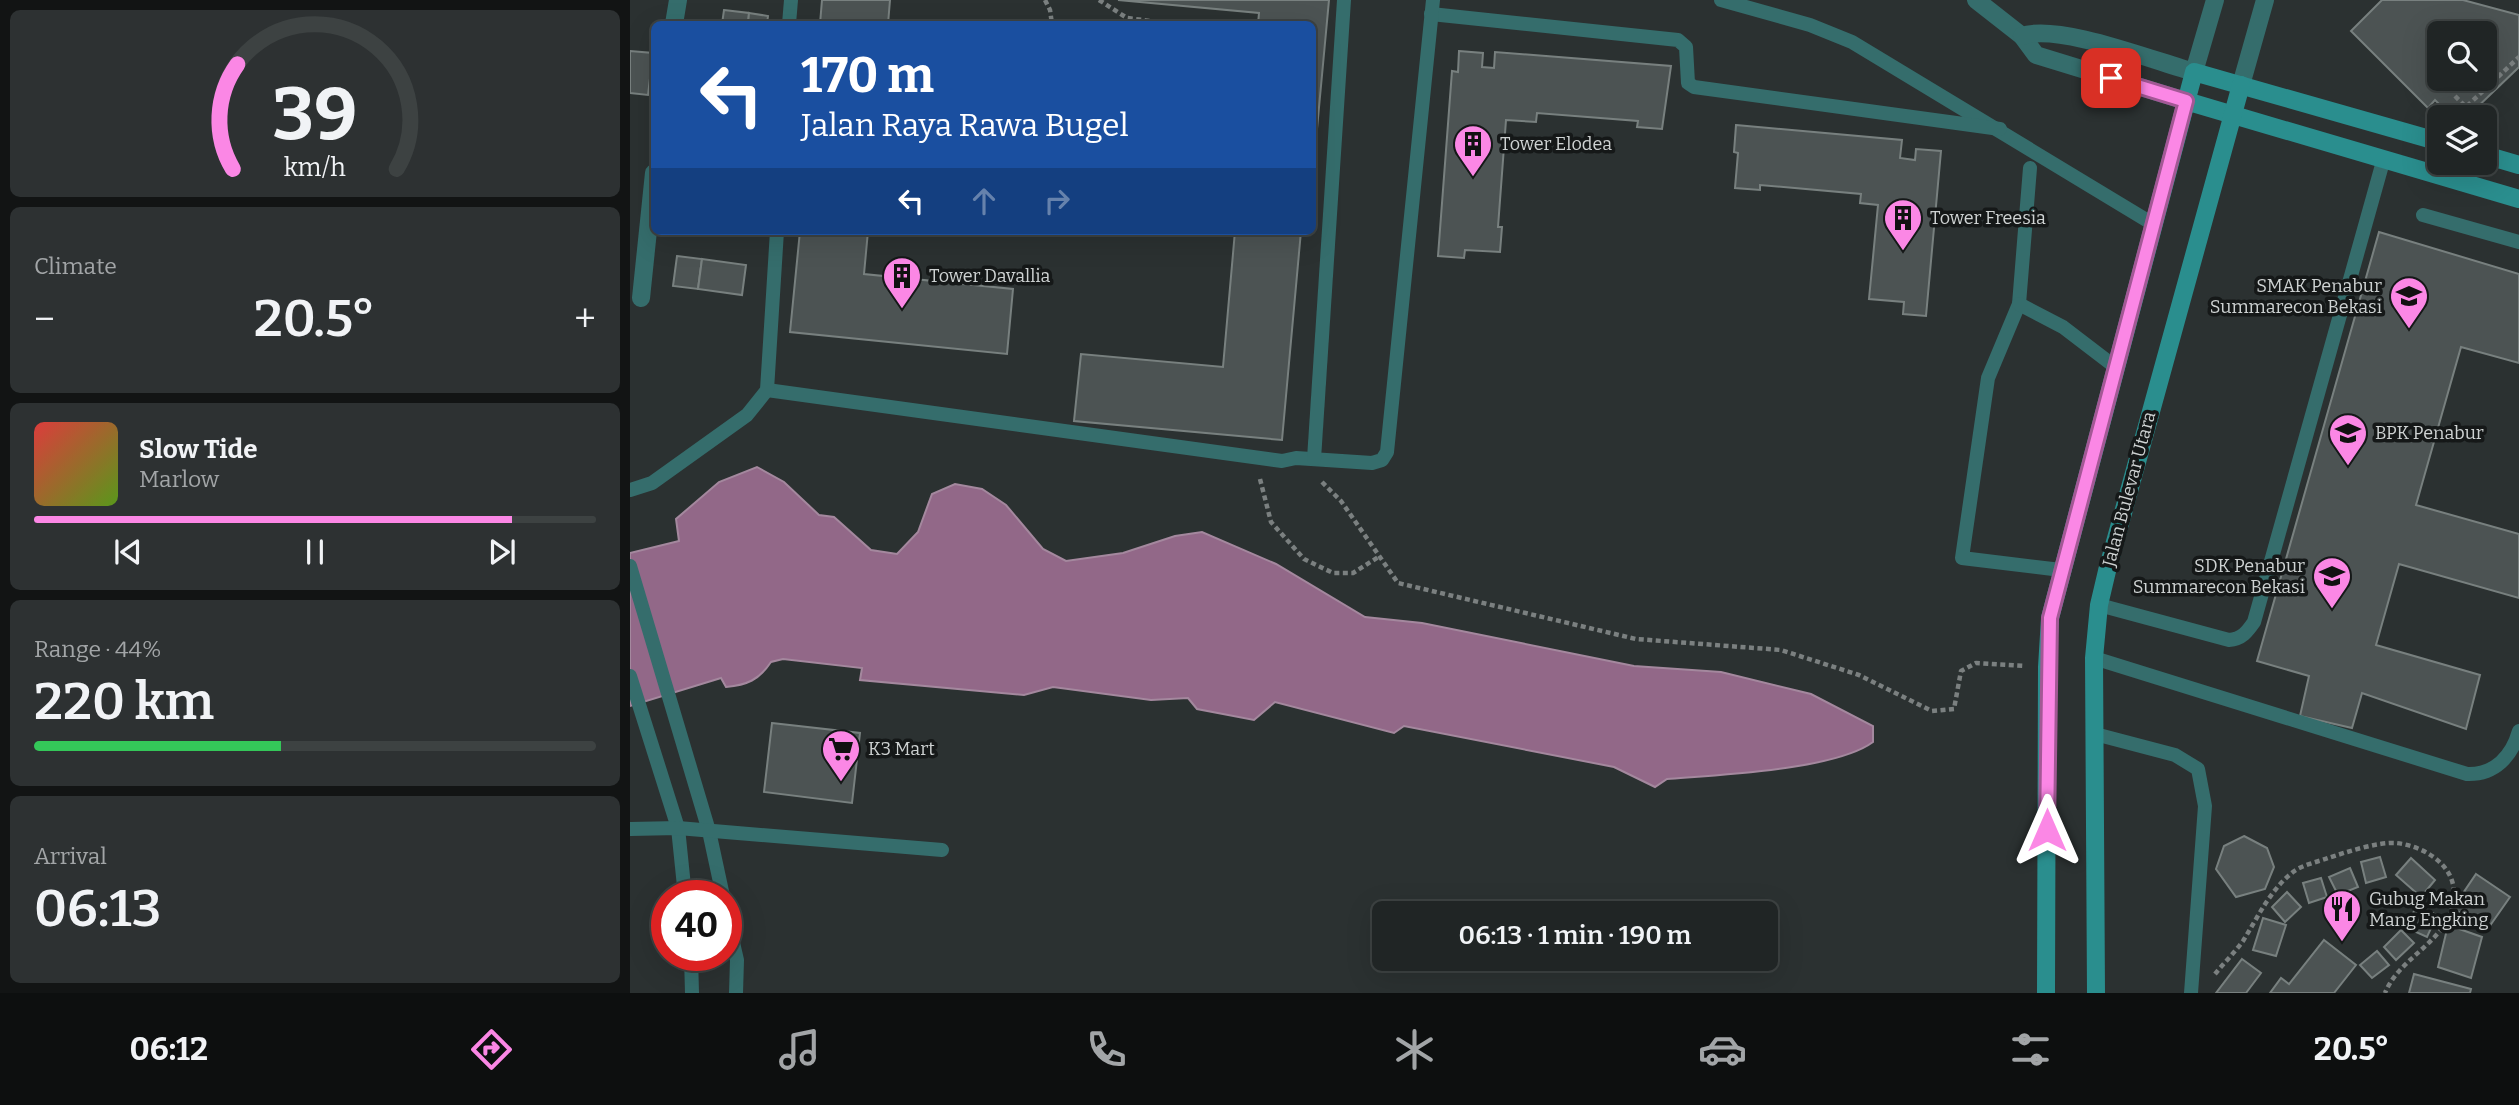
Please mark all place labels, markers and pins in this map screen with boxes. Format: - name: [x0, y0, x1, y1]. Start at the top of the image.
- pin: [2081, 48, 2141, 108]
- building icon: Tower Elodea: [1452, 123, 1494, 178]
- place label: Tower Elodea: [1500, 133, 1612, 155]
- building icon: Tower Freesia: [1882, 197, 1924, 252]
- place label: Tower Freesia: [1930, 207, 2046, 229]
- building icon: Tower Davallia: [881, 255, 923, 310]
- place label: Tower Davallia: [929, 265, 1050, 287]
- place label: SMAK Penabur Summarecon Bekasi: [2210, 275, 2382, 318]
- school or university icon: SMAK Penabur Summarecon Bekasi: [2388, 275, 2430, 330]
- school or university icon: BPK Penabur: [2327, 412, 2369, 467]
- place label: BPK Penabur: [2375, 422, 2484, 444]
- place label: SDK Penabur Summarecon Bekasi: [2133, 555, 2305, 598]
- school or university icon: SDK Penabur Summarecon Bekasi: [2311, 555, 2353, 610]
- supermarket icon: K3 Mart: [820, 728, 862, 783]
- place label: K3 Mart: [868, 738, 935, 760]
- restaurant icon: Gubug Makan Mang Engking: [2321, 888, 2363, 943]
- place label: Gubug Makan Mang Engking: [2369, 888, 2489, 931]

